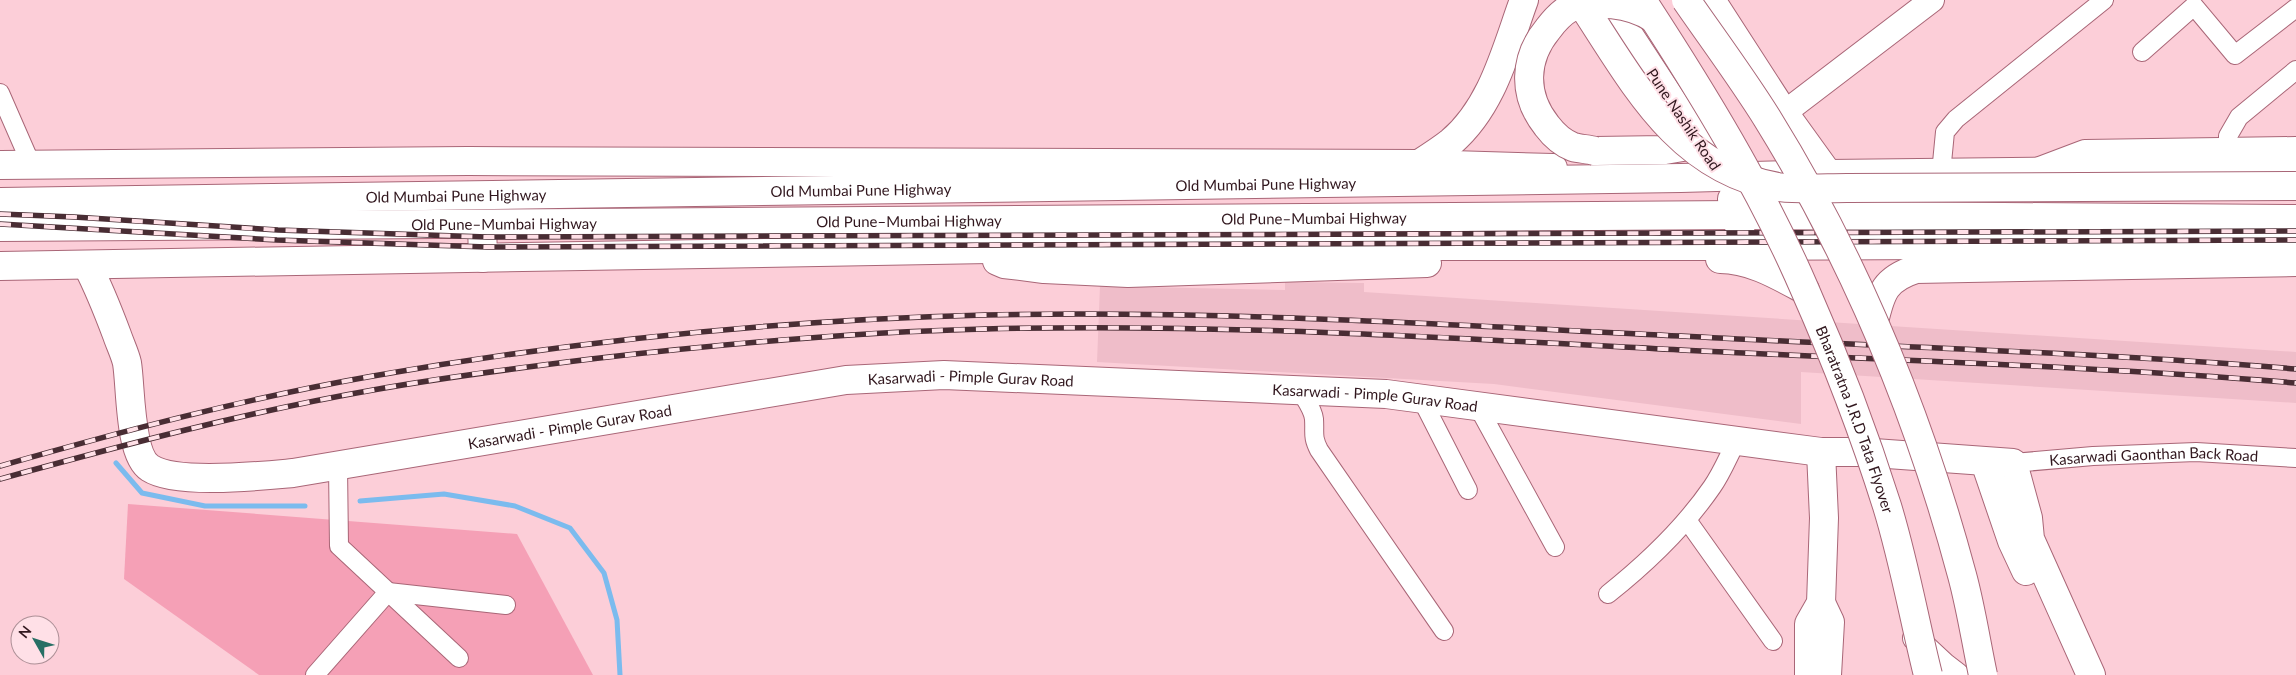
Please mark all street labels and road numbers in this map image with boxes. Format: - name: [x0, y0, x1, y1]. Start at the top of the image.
- street label: Pune Nashik Road: [1643, 65, 1725, 173]
- street label: Old Mumbai Pune Highway: [1175, 174, 1357, 194]
- street label: Old Mumbai Pune Highway: [770, 179, 952, 200]
- street label: Old Mumbai Pune Highway: [365, 185, 547, 206]
- street label: Old Pune–Mumbai Highway: [1221, 208, 1407, 228]
- street label: Old Pune–Mumbai Highway: [816, 211, 1002, 230]
- street label: Old Pune–Mumbai Highway: [411, 214, 597, 233]
- street label: Bharatratna J.R.D Tata Flyover: [1812, 323, 1898, 516]
- street label: Kasarwadi - Pimple Gurav Road: [867, 366, 1074, 390]
- street label: Kasarwadi - Pimple Gurav Road: [1272, 380, 1479, 415]
- street label: Kasarwadi - Pimple Gurav Road: [467, 400, 673, 452]
- street label: Kasarwadi Gaonthan Back Road: [2048, 443, 2259, 469]

